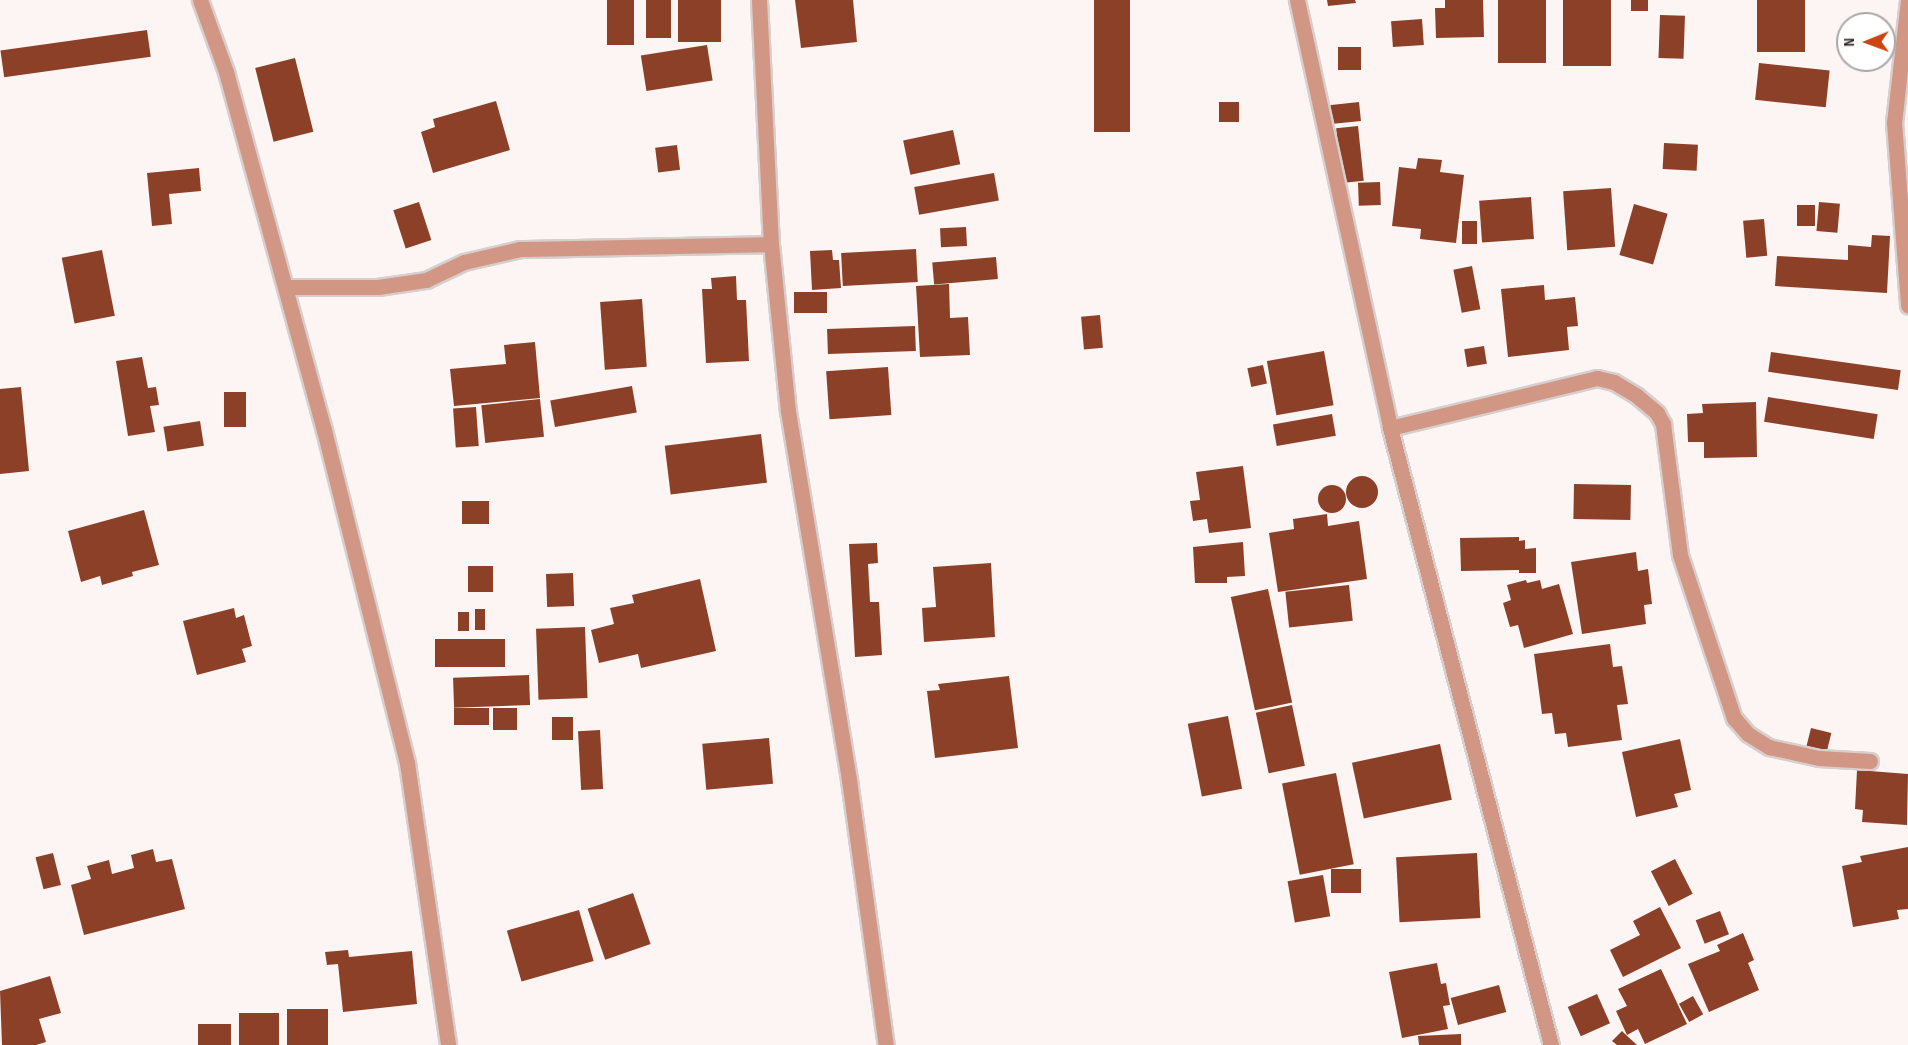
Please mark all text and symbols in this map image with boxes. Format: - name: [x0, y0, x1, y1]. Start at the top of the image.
- north arrow: [1836, 12, 1896, 72]
- text: N: [1840, 38, 1859, 47]

